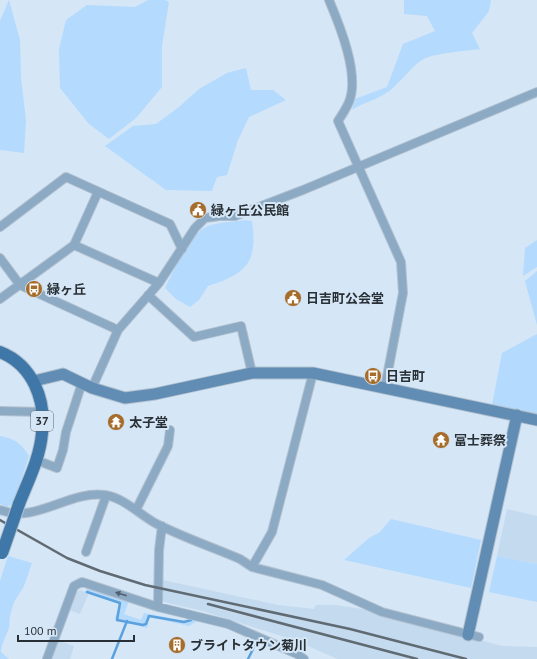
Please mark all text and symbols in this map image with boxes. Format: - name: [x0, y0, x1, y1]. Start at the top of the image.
- public building icon: 緑ヶ丘公民館: [188, 200, 208, 220]
- place label: 緑ヶ丘公民館: [210, 202, 289, 219]
- bus stop icon: 緑ヶ丘: [24, 279, 44, 299]
- place label: 緑ヶ丘: [46, 281, 86, 298]
- public building icon: 日吉町公会堂: [283, 288, 303, 308]
- place label: 日吉町公会堂: [306, 290, 384, 307]
- bus stop icon: 日吉町: [363, 366, 383, 386]
- place label: 日吉町: [386, 368, 425, 385]
- road number: 37: [31, 411, 53, 431]
- temple icon: 太子堂: [106, 412, 126, 432]
- place label: 太子堂: [129, 414, 168, 431]
- temple icon: 富士葬祭: [431, 430, 451, 450]
- place label: 富士葬祭: [454, 432, 506, 449]
- one-way arrow: [115, 591, 127, 597]
- scale bar: [18, 617, 134, 643]
- text: 100 m: [24, 623, 57, 638]
- building icon: ブライトタウン菊川: [167, 635, 187, 655]
- place label: ブライトタウン菊川: [190, 637, 307, 654]

